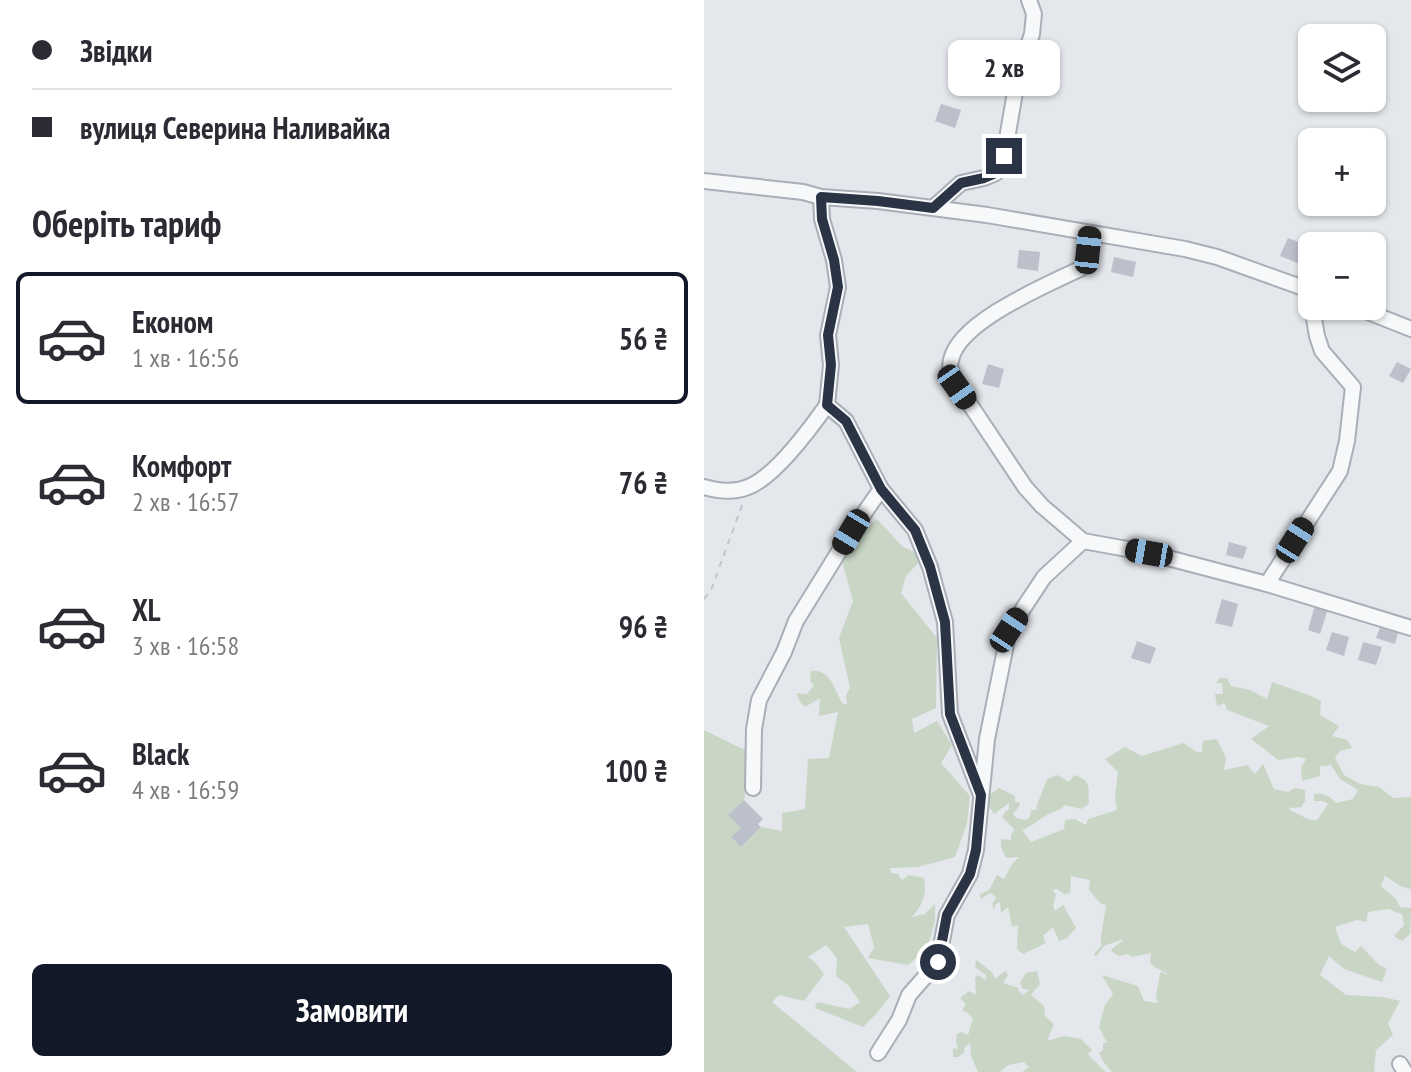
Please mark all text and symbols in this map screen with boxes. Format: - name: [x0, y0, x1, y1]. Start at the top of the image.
- map controls: [1298, 24, 1386, 320]
- button: layers: [1298, 24, 1386, 112]
- text: Звідки: [80, 31, 152, 70]
- callout: 2 хв: [948, 40, 1060, 96]
- text: 2 хв: [984, 51, 1024, 84]
- text: вулиця Северина Наливайка: [80, 108, 391, 147]
- button: +: [1298, 128, 1386, 216]
- route end: [986, 138, 1022, 174]
- text: Оберіть тариф: [32, 200, 221, 247]
- car: [1074, 225, 1102, 275]
- button: −: [1298, 232, 1386, 320]
- icon: car: [36, 302, 108, 374]
- text: Економ: [132, 302, 214, 341]
- text: 56 ₴: [619, 319, 668, 358]
- text: 1 хв · 16:56: [132, 341, 239, 374]
- car: [933, 360, 981, 414]
- icon: car: [36, 446, 108, 518]
- text: Комфорт: [132, 446, 231, 485]
- text: 76 ₴: [619, 463, 668, 502]
- text: 2 хв · 16:57: [132, 485, 239, 518]
- car: [828, 505, 874, 559]
- car: [1272, 513, 1318, 567]
- car: [1123, 537, 1175, 569]
- icon: car: [36, 590, 108, 662]
- text: XL: [132, 590, 161, 629]
- car: [986, 603, 1032, 657]
- text: 96 ₴: [619, 607, 668, 646]
- text: 3 хв · 16:58: [132, 629, 239, 662]
- icon: car: [36, 734, 108, 806]
- text: Black: [132, 734, 189, 773]
- text: 100 ₴: [604, 751, 668, 790]
- text: 4 хв · 16:59: [132, 773, 239, 806]
- route start: [920, 944, 956, 980]
- button: Замовити: [32, 964, 672, 1056]

